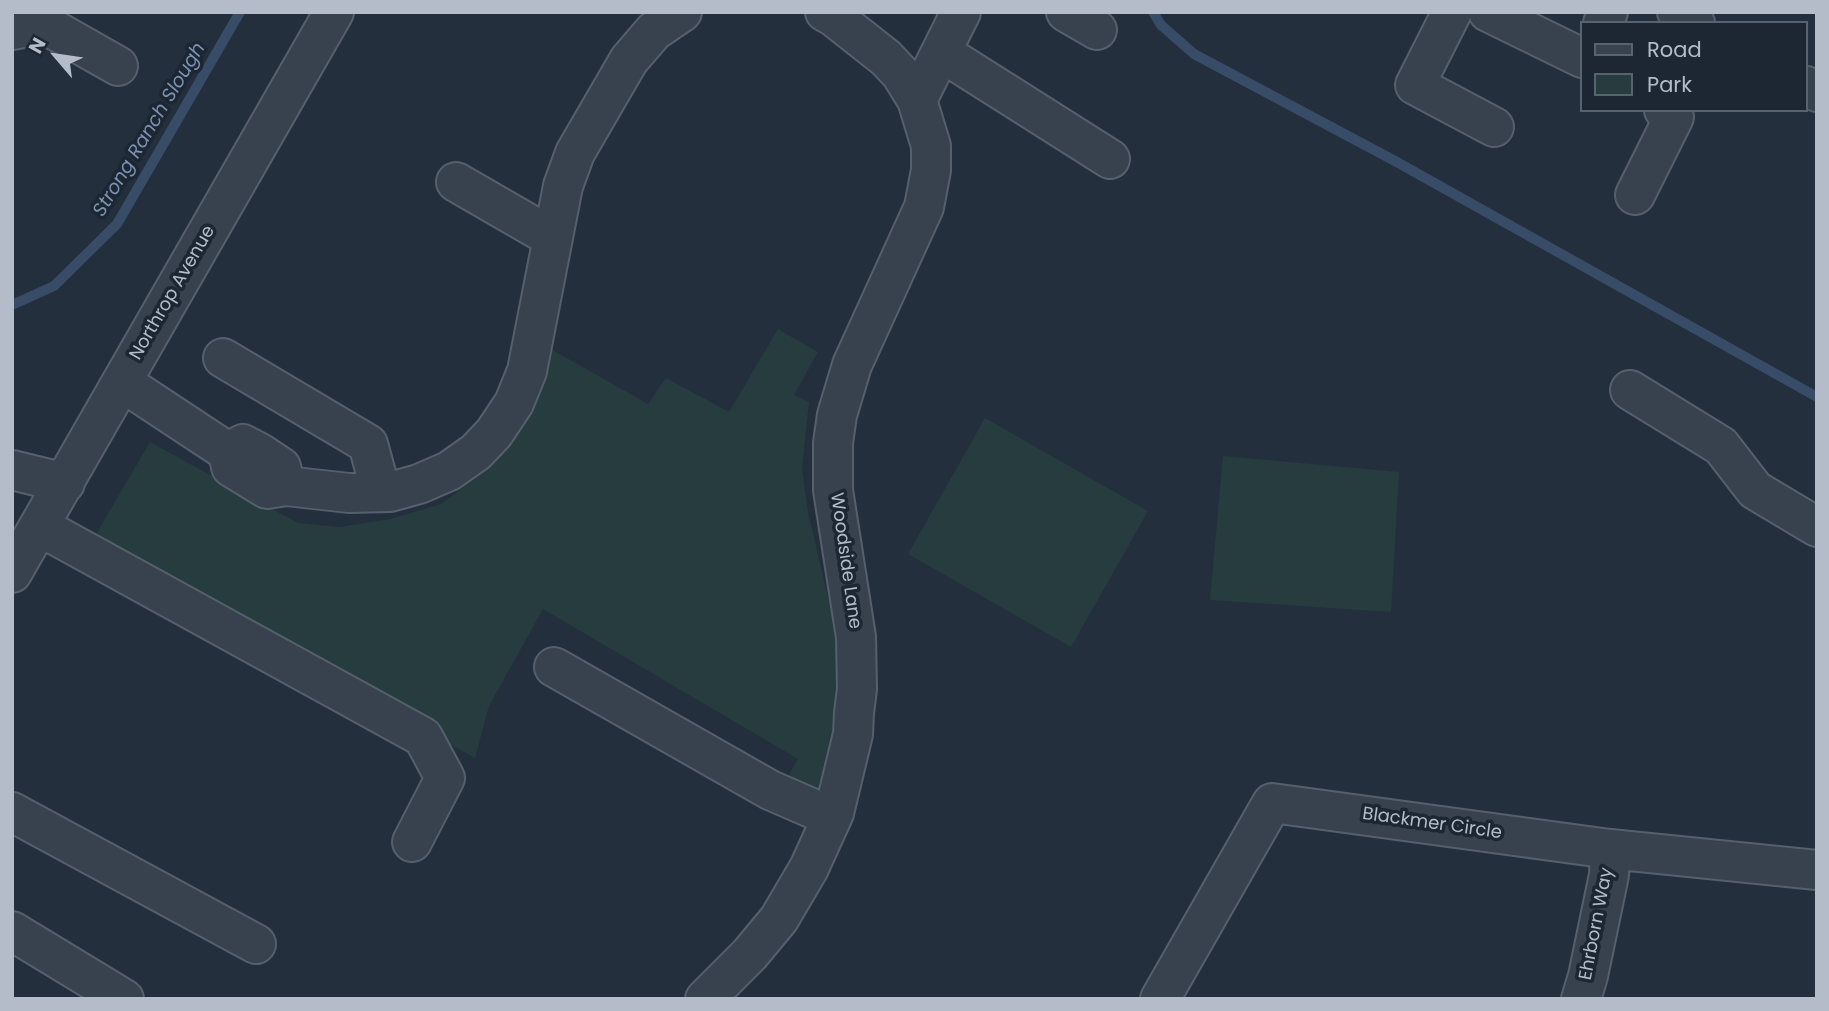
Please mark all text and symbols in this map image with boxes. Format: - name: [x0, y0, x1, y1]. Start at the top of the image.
- north arrow: [21, 21, 91, 91]
- legend: [1580, 21, 1808, 112]
- text: N: [22, 33, 52, 58]
- text: Road: [1647, 35, 1702, 64]
- water label: Strong Ranch Slough: [89, 39, 211, 221]
- text: Park: [1647, 70, 1692, 99]
- street label: Northrop Avenue: [126, 222, 220, 364]
- street label: Woodside Lane: [825, 491, 865, 631]
- street label: Blackmer Circle: [1361, 804, 1503, 844]
- street label: Ehrborn Way: [1576, 866, 1618, 982]

